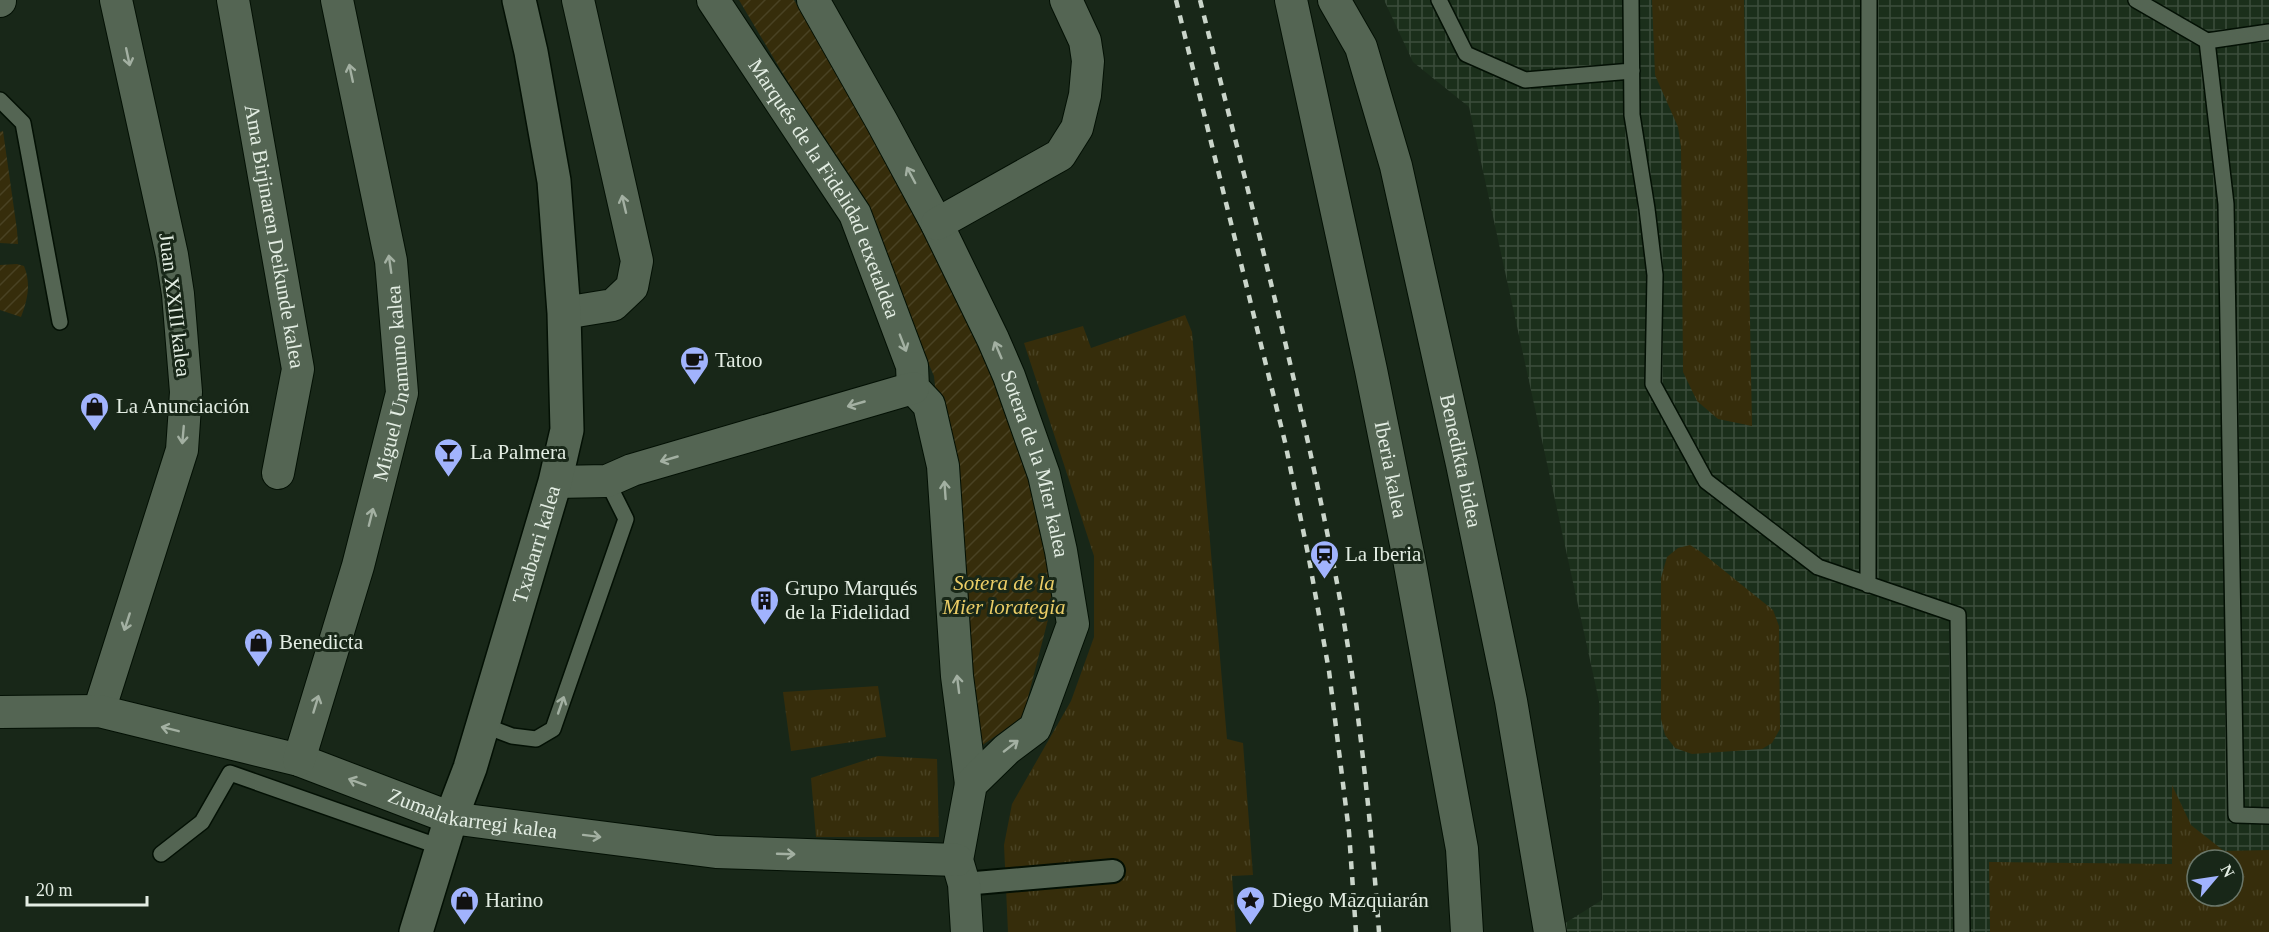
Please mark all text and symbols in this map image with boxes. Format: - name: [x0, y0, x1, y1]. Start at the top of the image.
- one-way arrow: [123, 47, 135, 66]
- street label: Marqués de la Fidelidad etxetaldea: [743, 54, 905, 322]
- one-way arrow: [345, 64, 356, 83]
- street label: Ama Birjinaren Deikunde kalea: [240, 102, 310, 371]
- one-way arrow: [905, 167, 916, 185]
- one-way arrow: [618, 195, 629, 215]
- street label: Juan XXIII kalea: [154, 232, 196, 379]
- one-way arrow: [385, 255, 396, 274]
- street label: Miguel Unamuno kalea: [368, 284, 414, 484]
- one-way arrow: [899, 333, 910, 352]
- one-way arrow: [992, 341, 1003, 360]
- cafe icon: Tatoo: [678, 344, 710, 386]
- place label: Tatoo: [715, 348, 763, 372]
- street label: Sotera de la Mier kalea: [996, 367, 1074, 560]
- shop icon: La Anunciación: [79, 390, 111, 432]
- street label: Benedikta bidea: [1435, 392, 1487, 530]
- place label: La Anunciación: [116, 394, 250, 418]
- one-way arrow: [847, 399, 866, 410]
- street label: Iberia kalea: [1370, 419, 1413, 521]
- one-way arrow: [177, 425, 188, 445]
- bar icon: La Palmera: [433, 436, 465, 478]
- place label: La Palmera: [470, 440, 567, 464]
- one-way arrow: [660, 454, 679, 465]
- one-way arrow: [939, 480, 950, 500]
- street label: Txabarri kalea: [508, 482, 566, 606]
- one-way arrow: [365, 508, 377, 527]
- station icon: La Iberia: [1308, 538, 1340, 580]
- place label: La Iberia: [1345, 542, 1422, 566]
- park label: Sotera de la Mier lorategia: [941, 571, 1066, 619]
- place label: Grupo Marqués de la Fidelidad: [785, 576, 917, 624]
- building icon: Grupo Marqués de la Fidelidad: [748, 584, 780, 626]
- one-way arrow: [121, 612, 132, 631]
- shop icon: Benedicta: [242, 626, 274, 668]
- place label: Benedicta: [279, 630, 364, 654]
- one-way arrow: [953, 675, 964, 695]
- one-way arrow: [311, 695, 322, 714]
- one-way arrow: [557, 696, 568, 715]
- one-way arrow: [160, 722, 179, 734]
- one-way arrow: [1003, 740, 1019, 753]
- one-way arrow: [348, 776, 367, 787]
- street label: Zumalakarregi kalea: [385, 783, 559, 844]
- one-way arrow: [582, 831, 602, 842]
- north arrow: [2185, 848, 2245, 908]
- one-way arrow: [776, 849, 796, 860]
- text: N: [2217, 862, 2238, 881]
- scale bar: [27, 869, 147, 907]
- text: 20 m: [36, 880, 73, 900]
- shop icon: Harino: [448, 884, 480, 926]
- place icon: Diego Mazquiarán: [1235, 884, 1267, 926]
- place label: Harino: [485, 888, 543, 912]
- place label: Diego Mazquiarán: [1272, 888, 1429, 912]

